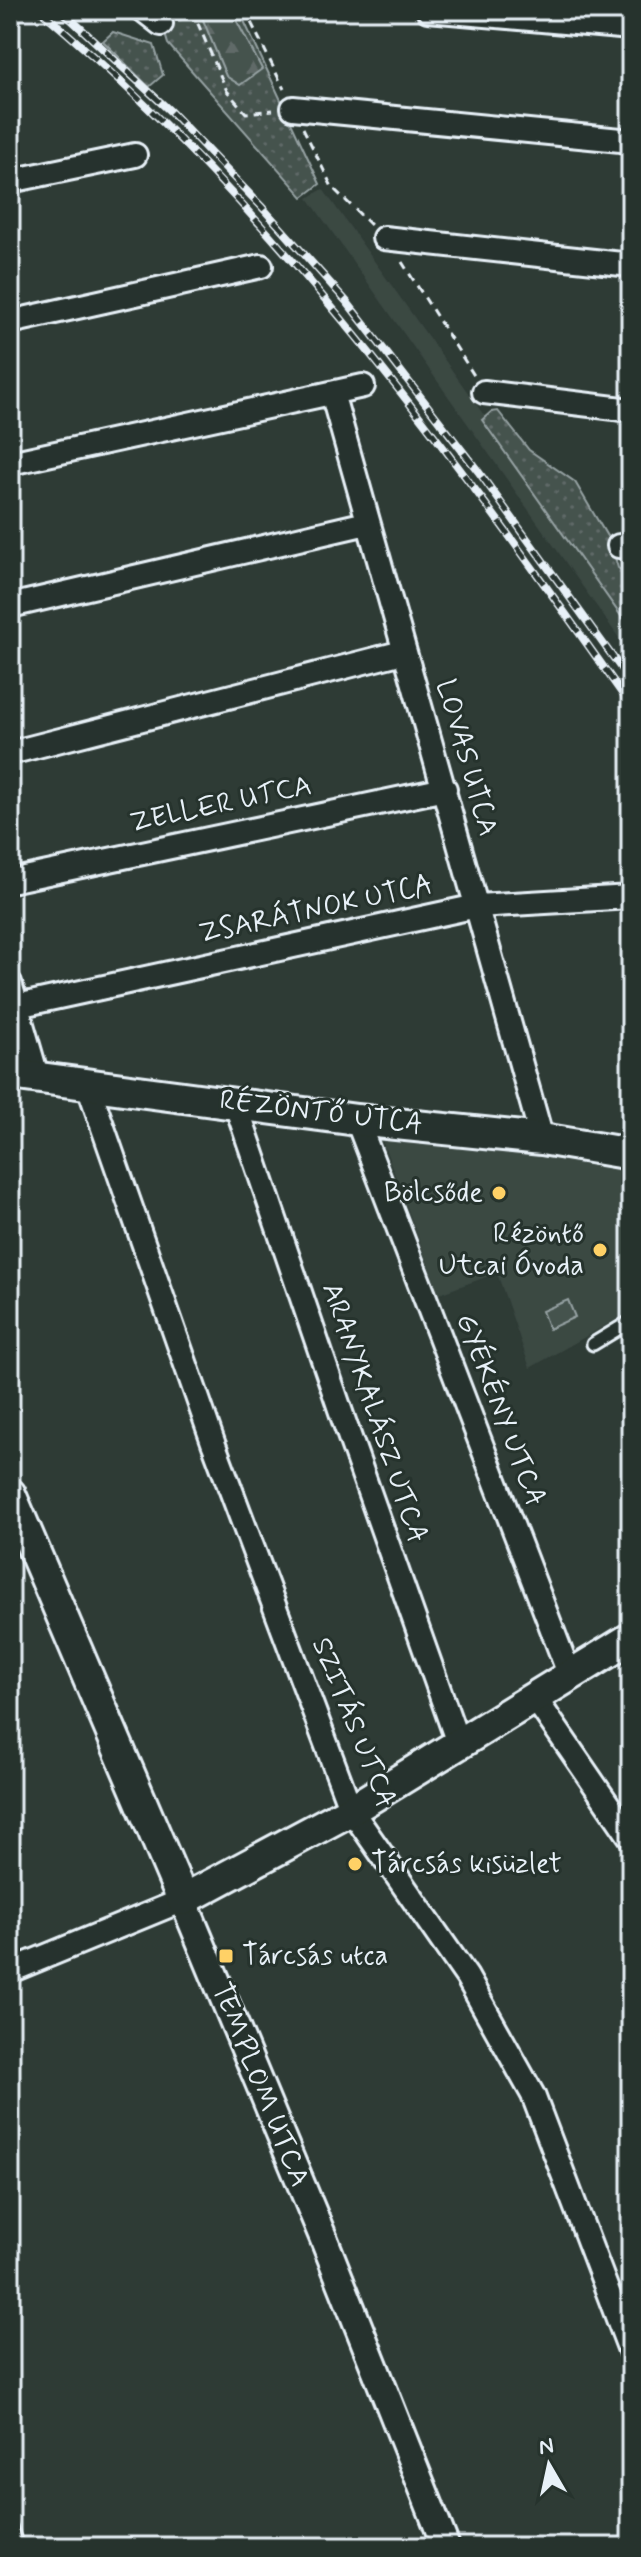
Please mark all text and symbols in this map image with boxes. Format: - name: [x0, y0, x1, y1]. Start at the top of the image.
- street label: LOVAS UTCA: [426, 675, 506, 841]
- street label: ZELLER UTCA: [127, 768, 315, 842]
- street label: ZSARÁTNOK UTCA: [195, 866, 436, 953]
- street label: RÉZÖNTŐ UTCA: [217, 1080, 425, 1144]
- place label: Bölcsőde: [384, 1175, 483, 1212]
- marker: Bölcsőde: [490, 1184, 508, 1202]
- place label: Rézöntő Utcai Óvoda: [439, 1216, 584, 1285]
- marker: Rézöntő Utcai Óvoda: [591, 1241, 609, 1259]
- street label: ARANYKALÁSZ UTCA: [312, 1278, 437, 1548]
- street label: GYÉKÉNY UTCA: [446, 1308, 556, 1512]
- street label: SZITÁS UTCA: [302, 1632, 405, 1814]
- place label: Tárcsás kisüzlet: [371, 1846, 562, 1883]
- marker: Tárcsás kisüzlet: [346, 1855, 364, 1873]
- place label: Tárcsás utca: [242, 1938, 388, 1975]
- marker: Tárcsás utca: [217, 1947, 235, 1965]
- street label: TEMPLOM UTCA: [202, 1977, 318, 2193]
- north arrow: [509, 2425, 589, 2505]
- text: N: [537, 2432, 556, 2462]

